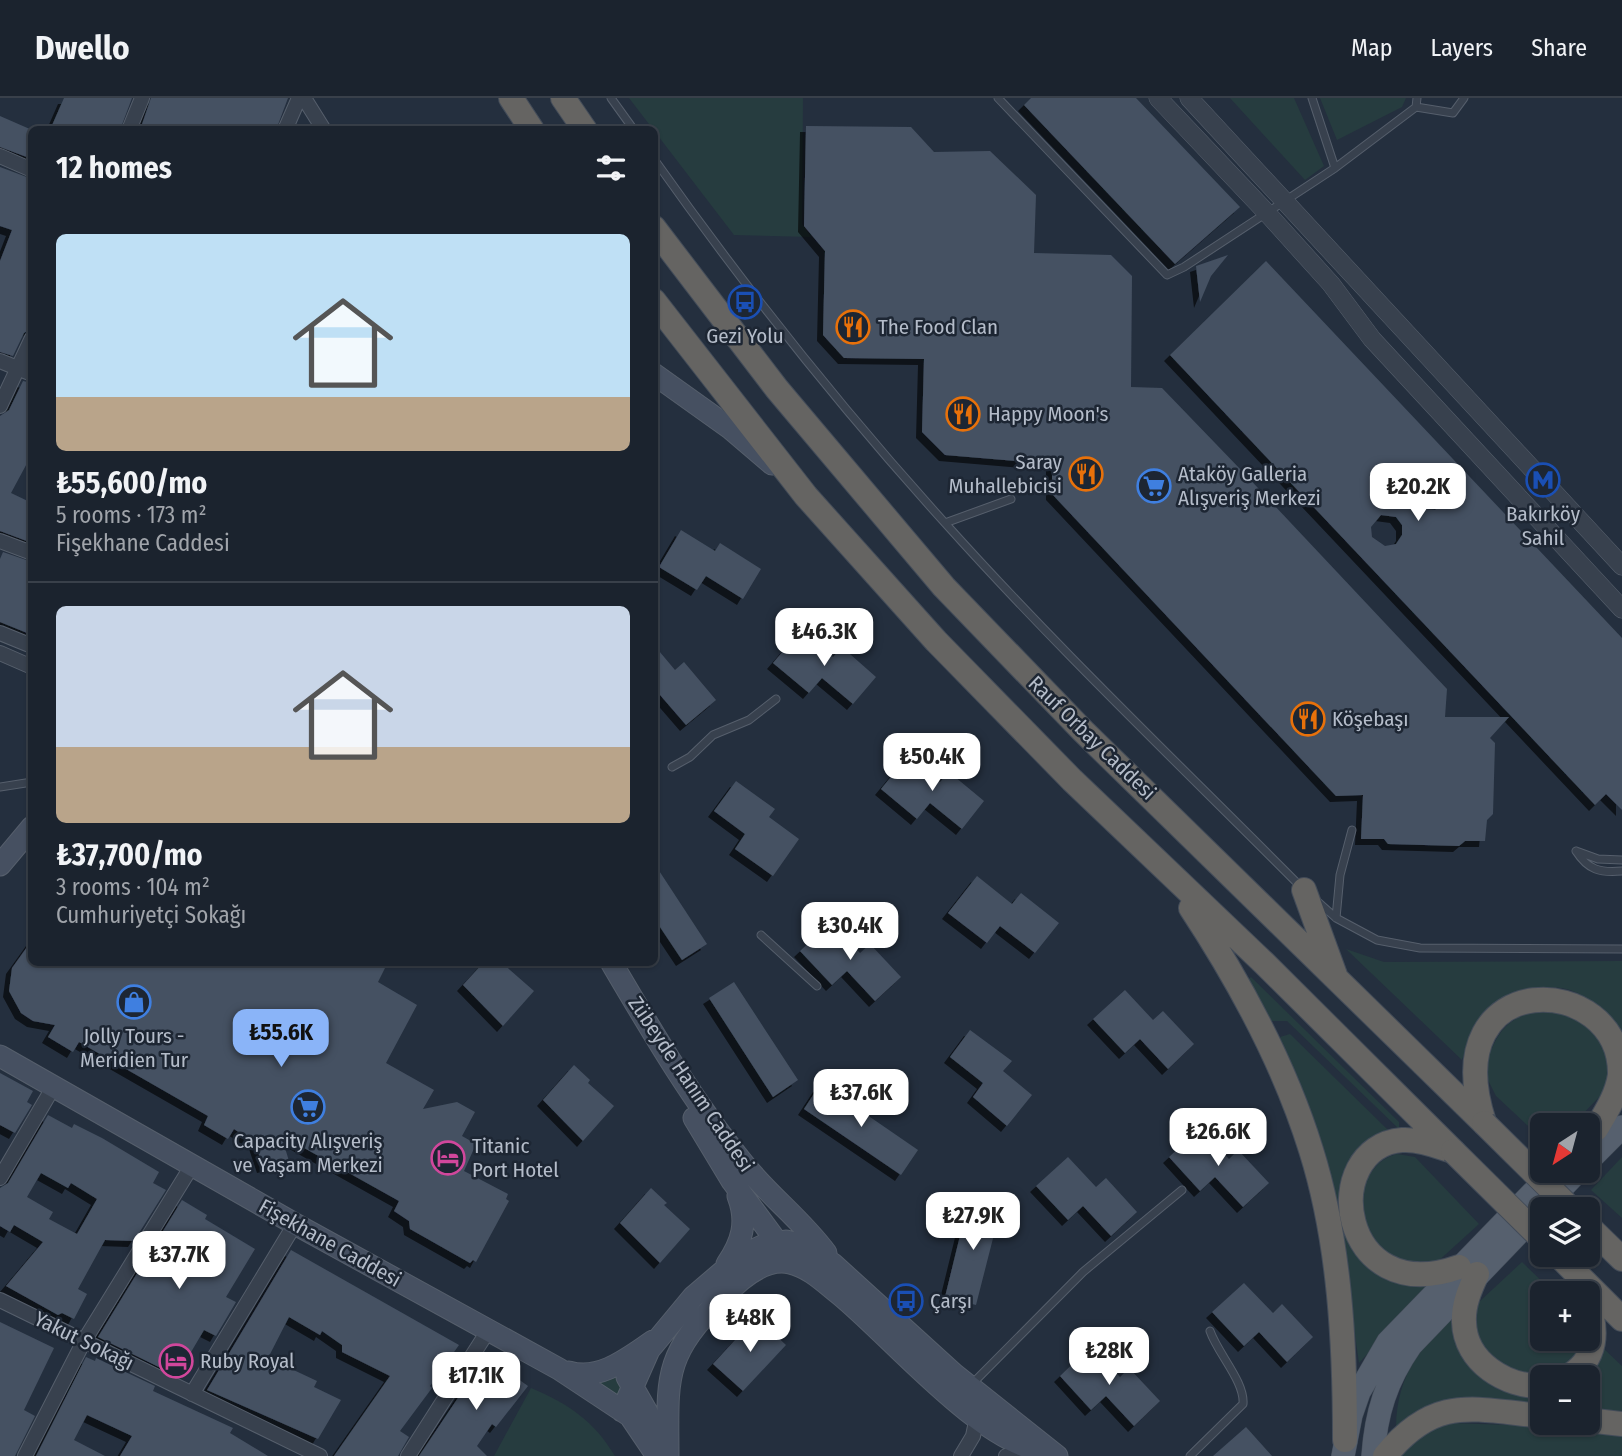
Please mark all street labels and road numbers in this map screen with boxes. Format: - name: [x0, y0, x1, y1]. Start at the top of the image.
- street label: Rauf Orbay Caddesi: [1023, 670, 1161, 806]
- street label: Zübeyde Hanım Caddesi: [623, 991, 759, 1177]
- street label: Fişekhane Caddesi: [254, 1193, 406, 1293]
- street label: Yakut Sokağı: [30, 1306, 138, 1376]

